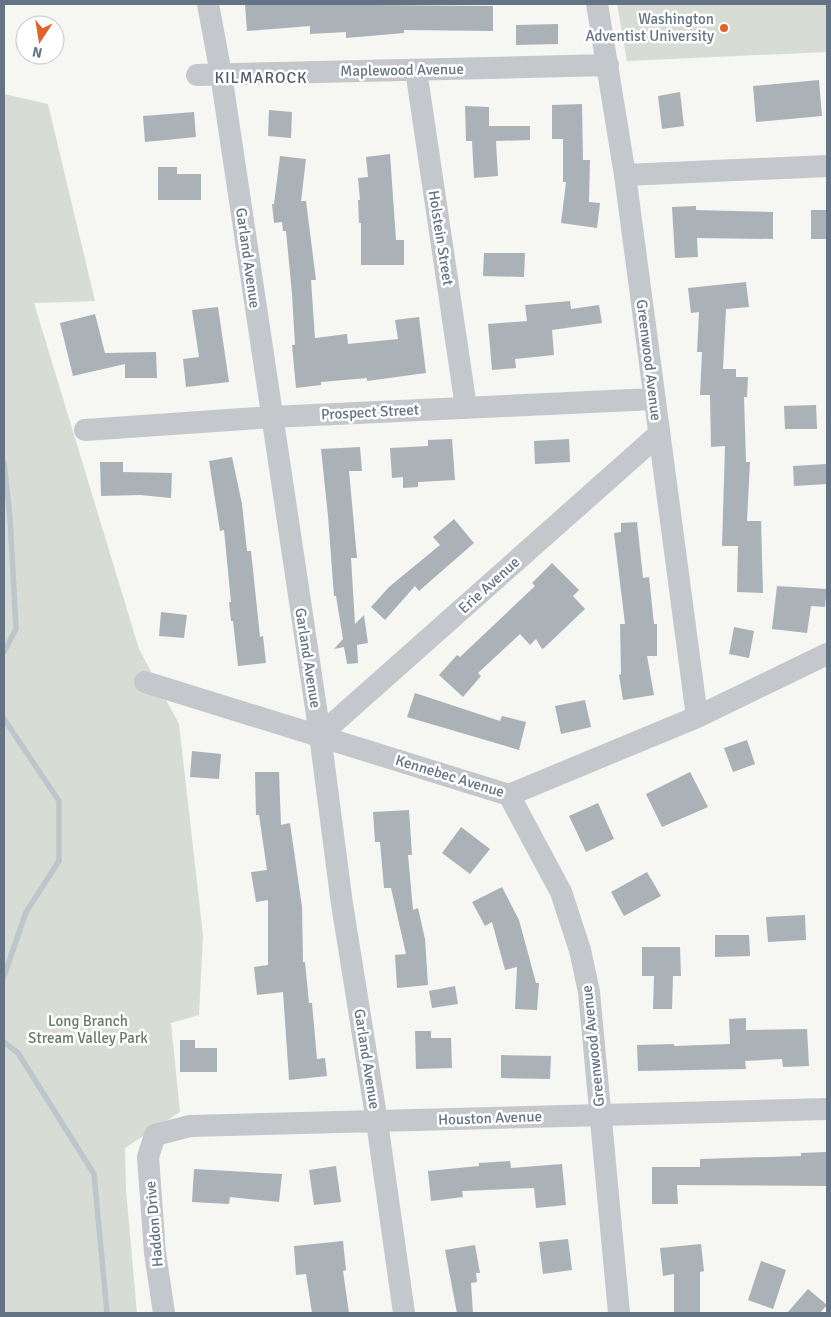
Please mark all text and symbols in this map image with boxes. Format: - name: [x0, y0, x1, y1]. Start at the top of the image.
- place label: Washington Adventist University: [585, 10, 714, 45]
- north arrow: [15, 15, 65, 65]
- marker: Washington Adventist University: [718, 22, 730, 34]
- text: N: [31, 43, 44, 62]
- street label: Maplewood Avenue: [340, 60, 464, 80]
- district label: KILMAROCK: [214, 68, 308, 88]
- street label: Holstein Street: [425, 189, 457, 287]
- street label: Garland Avenue: [232, 207, 264, 309]
- street label: Greenwood Avenue: [633, 298, 665, 422]
- street label: Prospect Street: [321, 400, 419, 424]
- street label: Erie Avenue: [455, 553, 523, 617]
- street label: Garland Avenue: [291, 607, 325, 709]
- street label: Kennebec Avenue: [393, 751, 507, 801]
- street label: Greenwood Avenue: [578, 984, 608, 1108]
- street label: Garland Avenue: [350, 1008, 384, 1110]
- park label: Long Branch Stream Valley Park: [28, 1012, 148, 1047]
- street label: Houston Avenue: [438, 1107, 542, 1129]
- street label: Haddon Drive: [141, 1180, 167, 1268]

